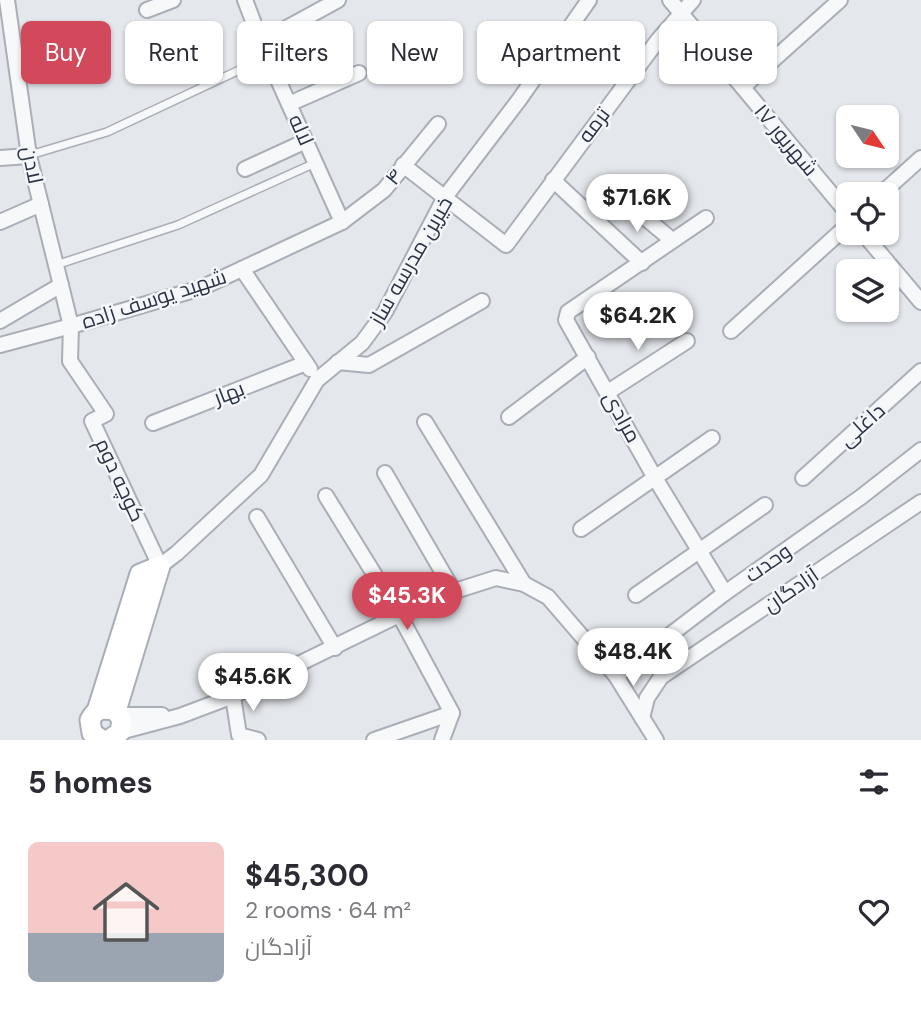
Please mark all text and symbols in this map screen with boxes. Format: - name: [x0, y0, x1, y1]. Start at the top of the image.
- chip: Buy: [21, 21, 111, 84]
- chip: Rent: [125, 21, 223, 84]
- chip: Filters: [237, 21, 353, 84]
- chip: New: [367, 21, 463, 84]
- chip: Apartment: [477, 21, 645, 84]
- chip: House: [659, 21, 777, 84]
- street label: ۱۷ شهریور: [748, 98, 824, 182]
- street label: ترمه: [572, 101, 617, 148]
- north arrow: [836, 105, 900, 168]
- map controls: [836, 105, 899, 322]
- street label: لاله: [282, 110, 320, 150]
- street label: لادن: [14, 144, 50, 186]
- street label: ۴: [379, 163, 409, 191]
- pin: $71.6K: [580, 174, 694, 234]
- text: $71.6K: [602, 182, 672, 212]
- button: locate: [836, 182, 899, 245]
- street label: خیرین مدرسه ساز: [362, 191, 459, 331]
- button: layers: [836, 259, 899, 322]
- street label: شهید یوسف زاده: [78, 262, 230, 336]
- pin: $64.2K: [581, 292, 695, 352]
- text: $64.2K: [599, 300, 677, 330]
- street label: بهار: [208, 374, 249, 412]
- street label: مرادی: [597, 386, 647, 448]
- street label: داغلی: [833, 397, 891, 453]
- street label: کوچه دوم: [88, 434, 152, 526]
- street label: وحدت: [739, 537, 797, 589]
- street label: آزادگان: [758, 561, 825, 619]
- pin: $45.3K: [350, 572, 464, 632]
- text: $45.3K: [368, 580, 446, 610]
- pin: $48.4K: [576, 628, 690, 688]
- text: $48.4K: [593, 636, 673, 666]
- pin: $45.6K: [196, 654, 310, 713]
- text: $45.6K: [214, 661, 292, 691]
- text: 5 homes: [28, 763, 153, 802]
- icon: filters: [855, 763, 893, 801]
- text: $45,300: [245, 856, 369, 895]
- icon: home: [84, 870, 168, 954]
- icon: heart: [855, 893, 893, 931]
- text: 2 rooms · 64 m²: [245, 895, 411, 925]
- text: آزادگان: [245, 932, 312, 962]

